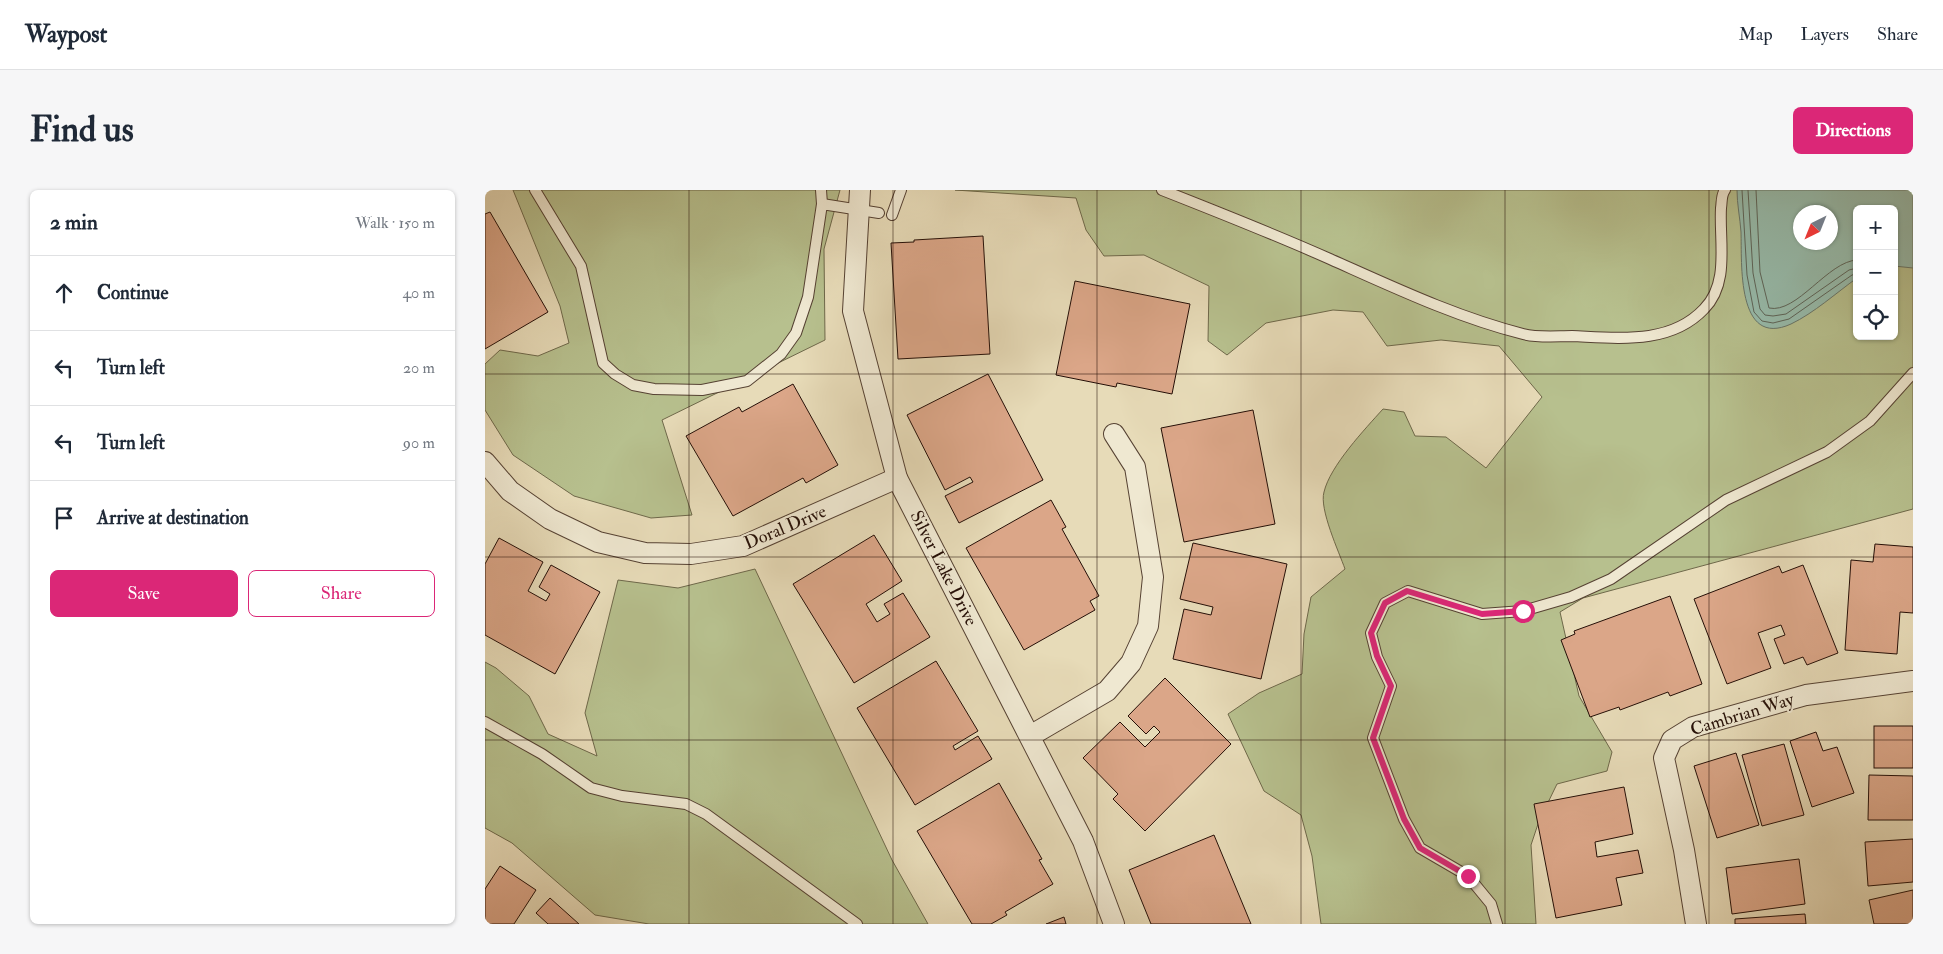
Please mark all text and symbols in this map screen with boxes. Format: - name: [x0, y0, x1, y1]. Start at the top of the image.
- text: Waypost: [25, 19, 107, 50]
- text: Map: [1739, 23, 1773, 46]
- text: Layers: [1801, 23, 1849, 46]
- text: Share: [1877, 23, 1918, 46]
- button: Directions: [1793, 107, 1913, 154]
- text: Find us: [30, 108, 134, 152]
- north arrow: [1793, 205, 1838, 250]
- map controls: [1853, 205, 1898, 340]
- button: +: [1853, 205, 1898, 250]
- text: 2 min: [50, 209, 98, 236]
- text: Walk · 150 m: [355, 213, 435, 233]
- button: −: [1853, 250, 1898, 295]
- icon: ahead: [50, 279, 78, 307]
- text: Continue: [97, 281, 168, 305]
- text: 40 m: [402, 283, 435, 303]
- button: locate: [1853, 295, 1898, 340]
- icon: left: [50, 354, 78, 382]
- text: Turn left: [97, 356, 165, 380]
- text: 20 m: [403, 358, 435, 378]
- icon: left: [50, 429, 78, 457]
- text: Turn left: [97, 431, 165, 455]
- text: 90 m: [403, 433, 435, 453]
- street label: Doral Drive: [741, 500, 830, 555]
- icon: arrive: [50, 504, 78, 532]
- text: Arrive at destination: [97, 506, 249, 530]
- street label: Silver Lake Drive: [905, 507, 983, 630]
- button: Save: [50, 570, 238, 617]
- button: Share: [248, 570, 435, 617]
- route start: [1512, 600, 1535, 623]
- street label: Cambrian Way: [1688, 688, 1798, 741]
- route end: [1457, 865, 1480, 888]

